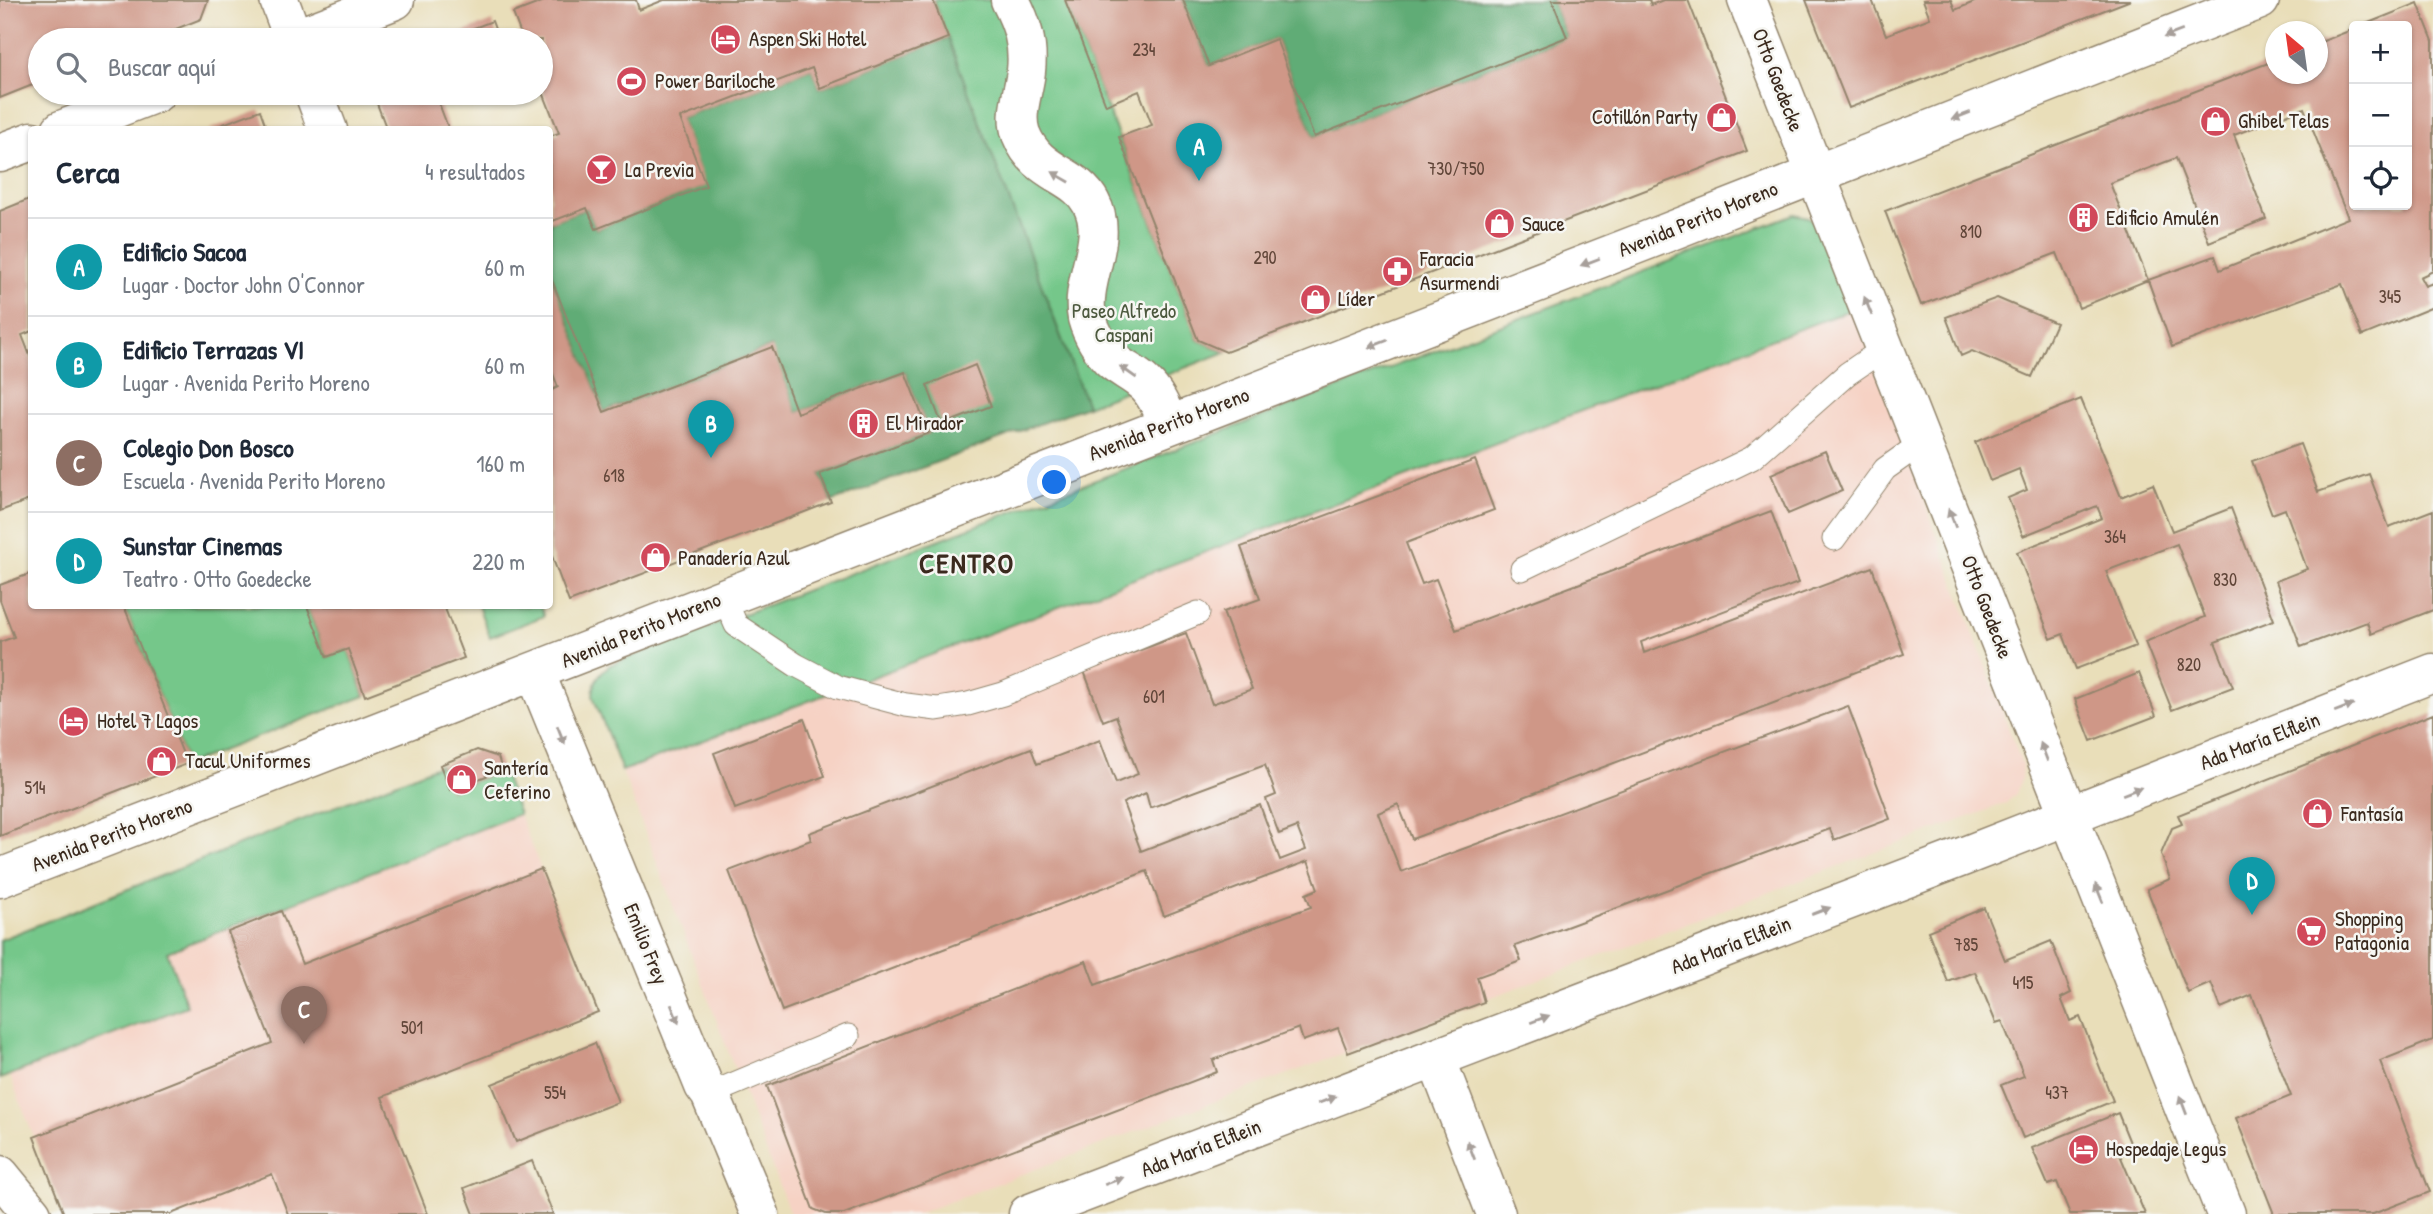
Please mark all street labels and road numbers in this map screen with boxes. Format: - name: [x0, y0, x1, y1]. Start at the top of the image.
- street label: Otto Goedecke: [1746, 24, 1811, 135]
- street label: Avenida Perito Moreno: [1614, 173, 1782, 264]
- street label: Avenida Perito Moreno: [1084, 380, 1253, 467]
- street label: Otto Goedecke: [1955, 551, 2020, 662]
- street label: Avenida Perito Moreno: [557, 584, 725, 675]
- street label: Ada María Elflein: [2196, 704, 2324, 777]
- street label: Avenida Perito Moreno: [27, 791, 196, 878]
- street label: Emilio Frey: [617, 899, 676, 989]
- street label: Ada María Elflein: [1667, 908, 1795, 981]
- street label: Ada María Elflein: [1137, 1111, 1265, 1184]

